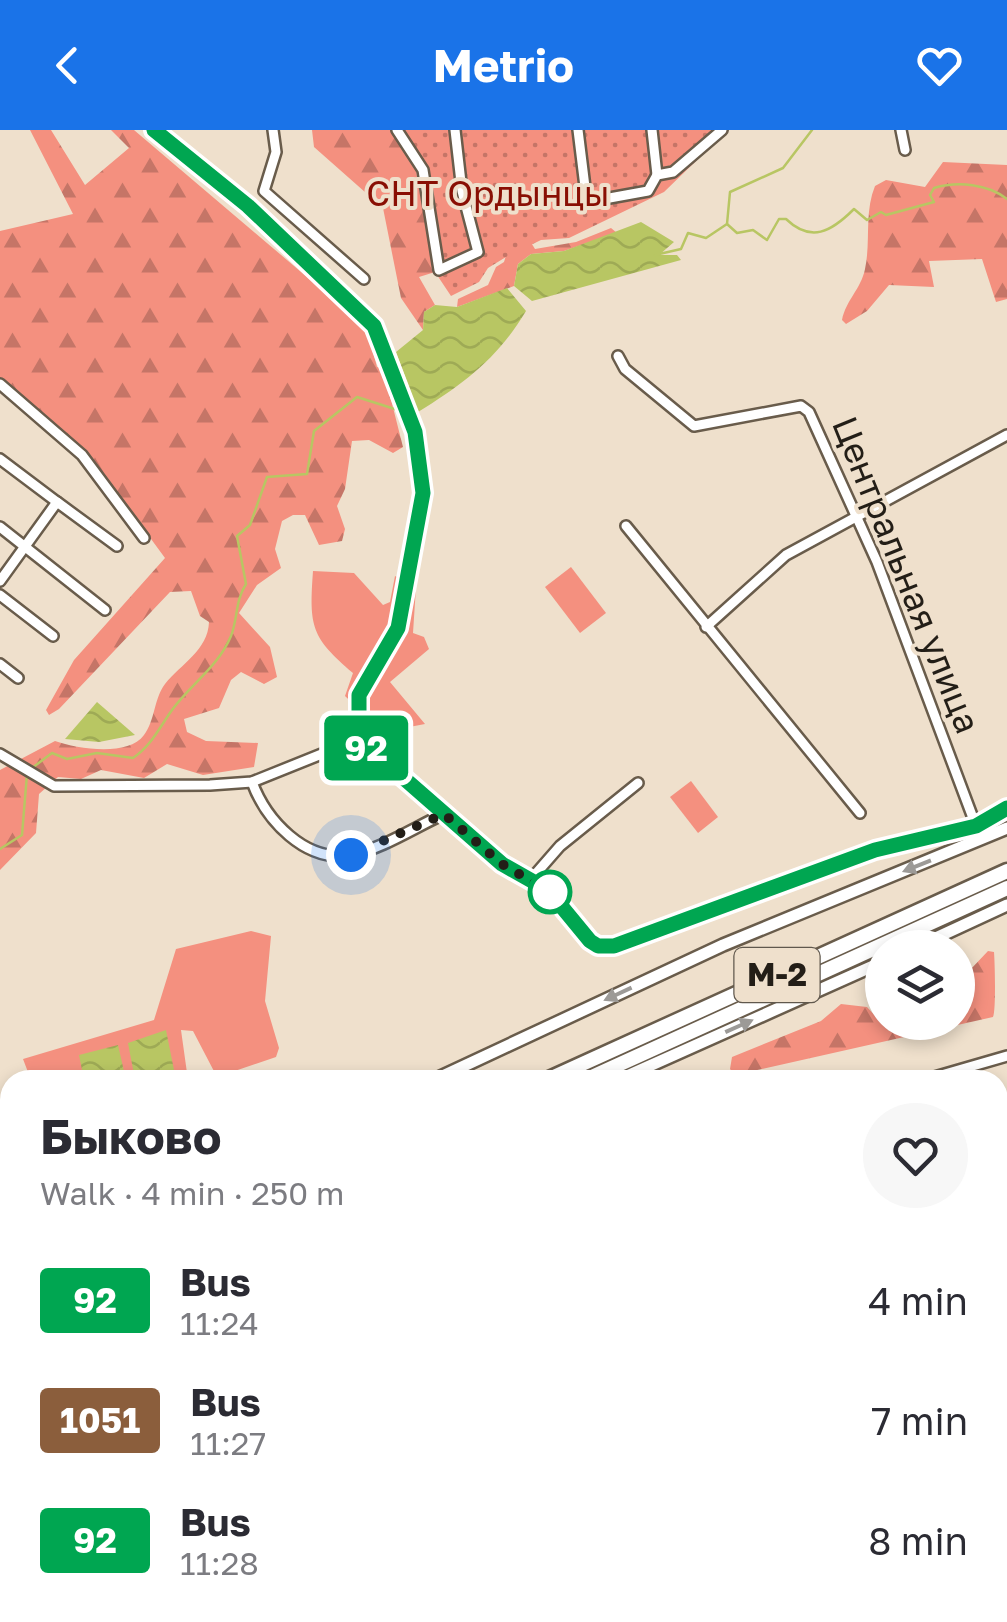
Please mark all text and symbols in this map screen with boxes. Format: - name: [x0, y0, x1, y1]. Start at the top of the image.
- icon: back: [40, 38, 95, 93]
- text: Metrio: [433, 38, 574, 92]
- icon: heart: [912, 38, 967, 93]
- park label: СНТ Ордынцы: [366, 172, 610, 214]
- street label: Центральная улица: [824, 410, 990, 739]
- line badge: 92: [321, 716, 411, 780]
- text: 92: [344, 727, 388, 769]
- your location: [326, 830, 376, 880]
- one-way arrow: [902, 858, 932, 874]
- unlabelled marker: [529, 871, 571, 913]
- map controls: [865, 930, 975, 1040]
- button: layers: [865, 930, 975, 1040]
- road number: М-2: [734, 948, 820, 1002]
- one-way arrow: [604, 986, 633, 1002]
- one-way arrow: [724, 1018, 754, 1034]
- button: heart: [863, 1103, 968, 1208]
- text: Быково: [40, 1107, 221, 1165]
- text: Walk · 4 min · 250 m: [40, 1174, 344, 1212]
- text: Bus: [180, 1259, 251, 1304]
- text: 4 min: [868, 1278, 968, 1323]
- text: 92: [73, 1279, 117, 1321]
- text: 11:24: [180, 1304, 259, 1342]
- text: Bus: [190, 1379, 261, 1424]
- text: 7 min: [871, 1398, 968, 1443]
- text: 1051: [60, 1399, 140, 1441]
- text: 11:27: [190, 1424, 266, 1462]
- text: Bus: [180, 1499, 251, 1544]
- text: 8 min: [868, 1518, 968, 1563]
- text: 92: [73, 1519, 117, 1561]
- text: 11:28: [180, 1544, 259, 1582]

